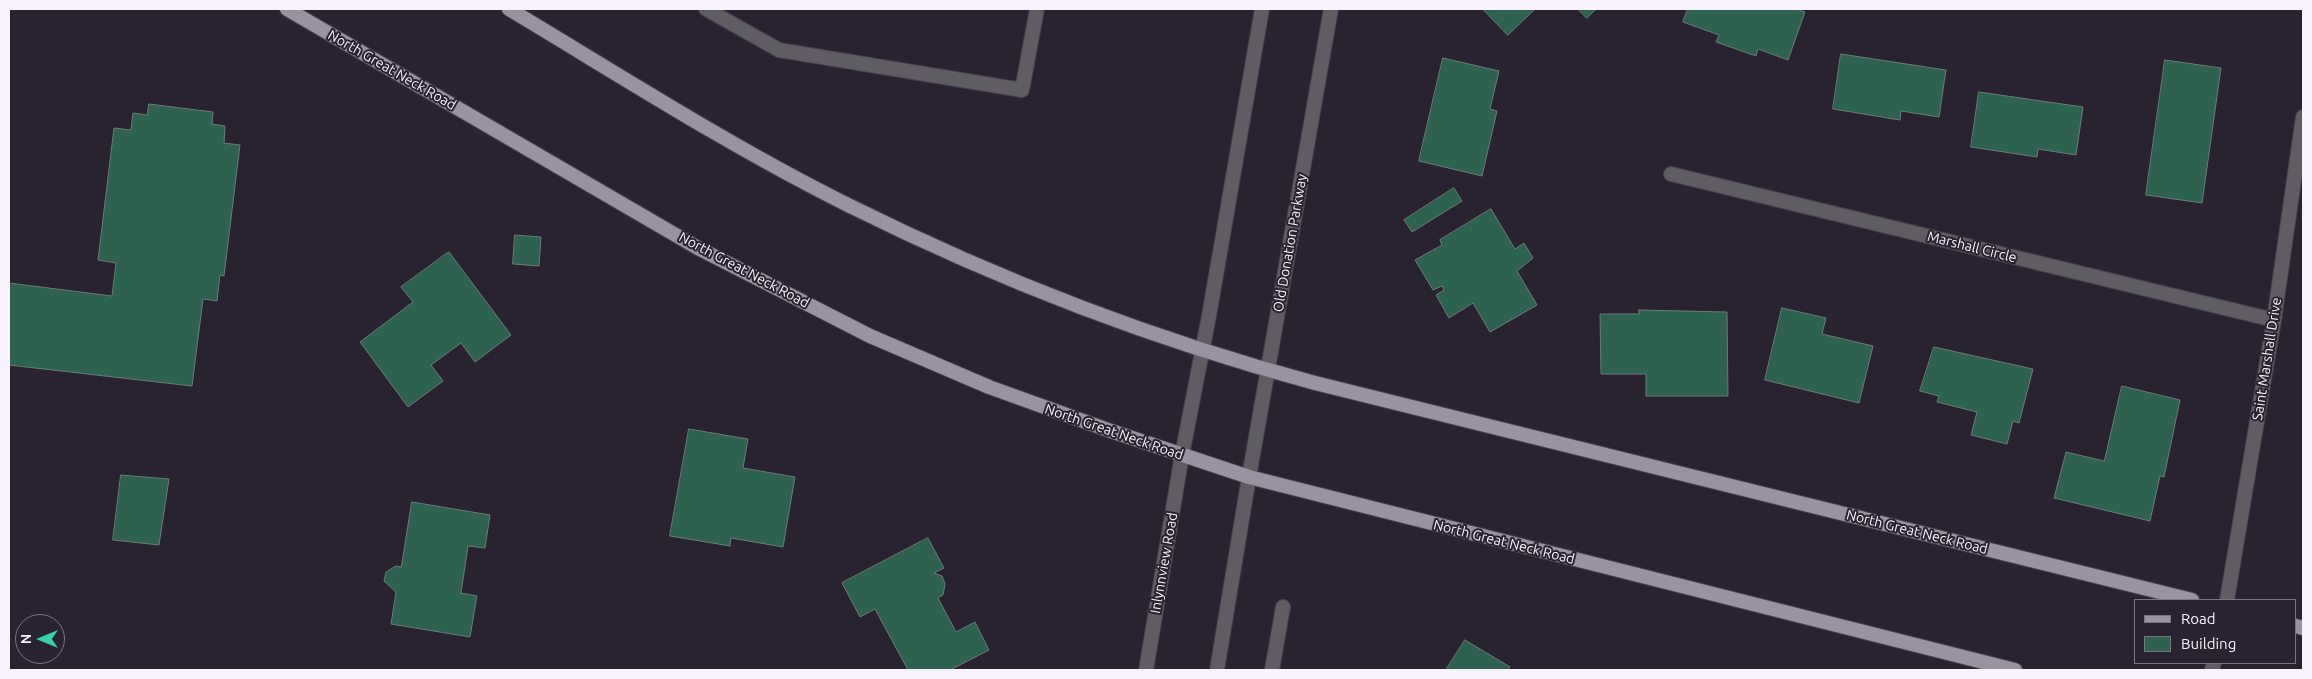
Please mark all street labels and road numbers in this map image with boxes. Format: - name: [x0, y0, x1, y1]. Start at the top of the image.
- street label: North Great Neck Road: [325, 26, 459, 114]
- street label: Old Donation Parkway: [1270, 173, 1310, 313]
- street label: Marshall Circle: [1926, 228, 2018, 266]
- street label: North Great Neck Road: [676, 229, 812, 311]
- street label: Saint Marshall Drive: [2249, 296, 2285, 422]
- street label: North Great Neck Road: [1043, 400, 1185, 464]
- street label: North Great Neck Road: [1845, 506, 1989, 558]
- street label: Inlynnview Road: [1147, 511, 1181, 615]
- street label: North Great Neck Road: [1432, 516, 1576, 568]

